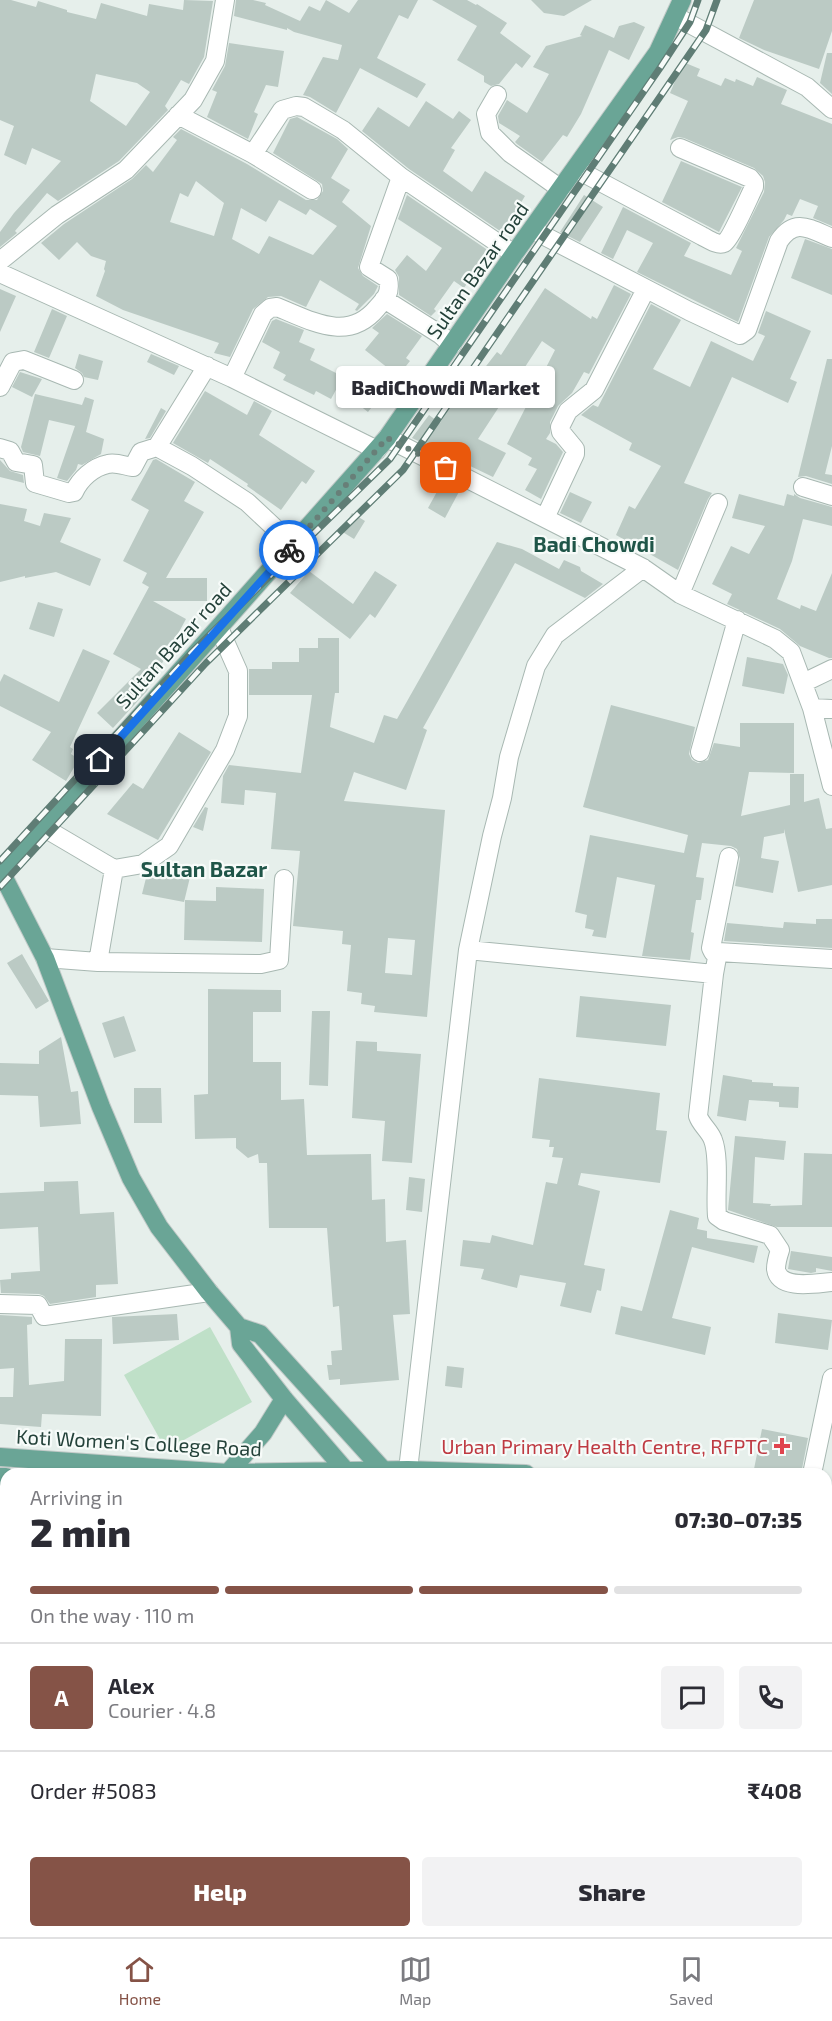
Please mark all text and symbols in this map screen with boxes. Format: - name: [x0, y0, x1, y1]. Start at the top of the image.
- street label: Sultan Bazar road: [421, 197, 533, 343]
- callout: BadiChowdi Market: [336, 366, 556, 408]
- text: BadiChowdi Market: [351, 375, 540, 399]
- pin: [420, 442, 471, 493]
- icon: bag: [429, 451, 462, 484]
- courier: [259, 520, 319, 580]
- district label: Badi Chowdi: [533, 531, 655, 556]
- icon: bike: [273, 534, 306, 567]
- street label: Sultan Bazar road: [110, 577, 236, 713]
- pin: [74, 734, 125, 785]
- icon: home: [83, 743, 116, 776]
- district label: Sultan Bazar: [141, 856, 267, 881]
- street label: Koti Women's College Road: [16, 1424, 262, 1460]
- place label: Urban Primary Health Centre, RFPTC: [441, 1434, 768, 1458]
- marker: Urban Primary Health Centre, RFPTC: [773, 1437, 791, 1455]
- text: Arriving in: [30, 1485, 123, 1509]
- text: 07:30–07:35: [674, 1506, 802, 1532]
- text: 2 min: [30, 1508, 131, 1555]
- text: On the way · 110 m: [30, 1603, 194, 1627]
- button: chat: [661, 1666, 724, 1729]
- button: phone: [739, 1666, 802, 1729]
- text: Alex: [108, 1672, 154, 1698]
- text: A: [54, 1684, 69, 1710]
- text: Courier · 4.8: [108, 1698, 216, 1722]
- text: Order #5083: [30, 1777, 157, 1803]
- text: ₹408: [747, 1777, 802, 1803]
- button: Help: [30, 1857, 410, 1926]
- button: Share: [422, 1857, 802, 1926]
- tab: Home: [119, 1953, 161, 2008]
- tab: Map: [399, 1953, 432, 2008]
- tab: Saved: [669, 1953, 713, 2008]

